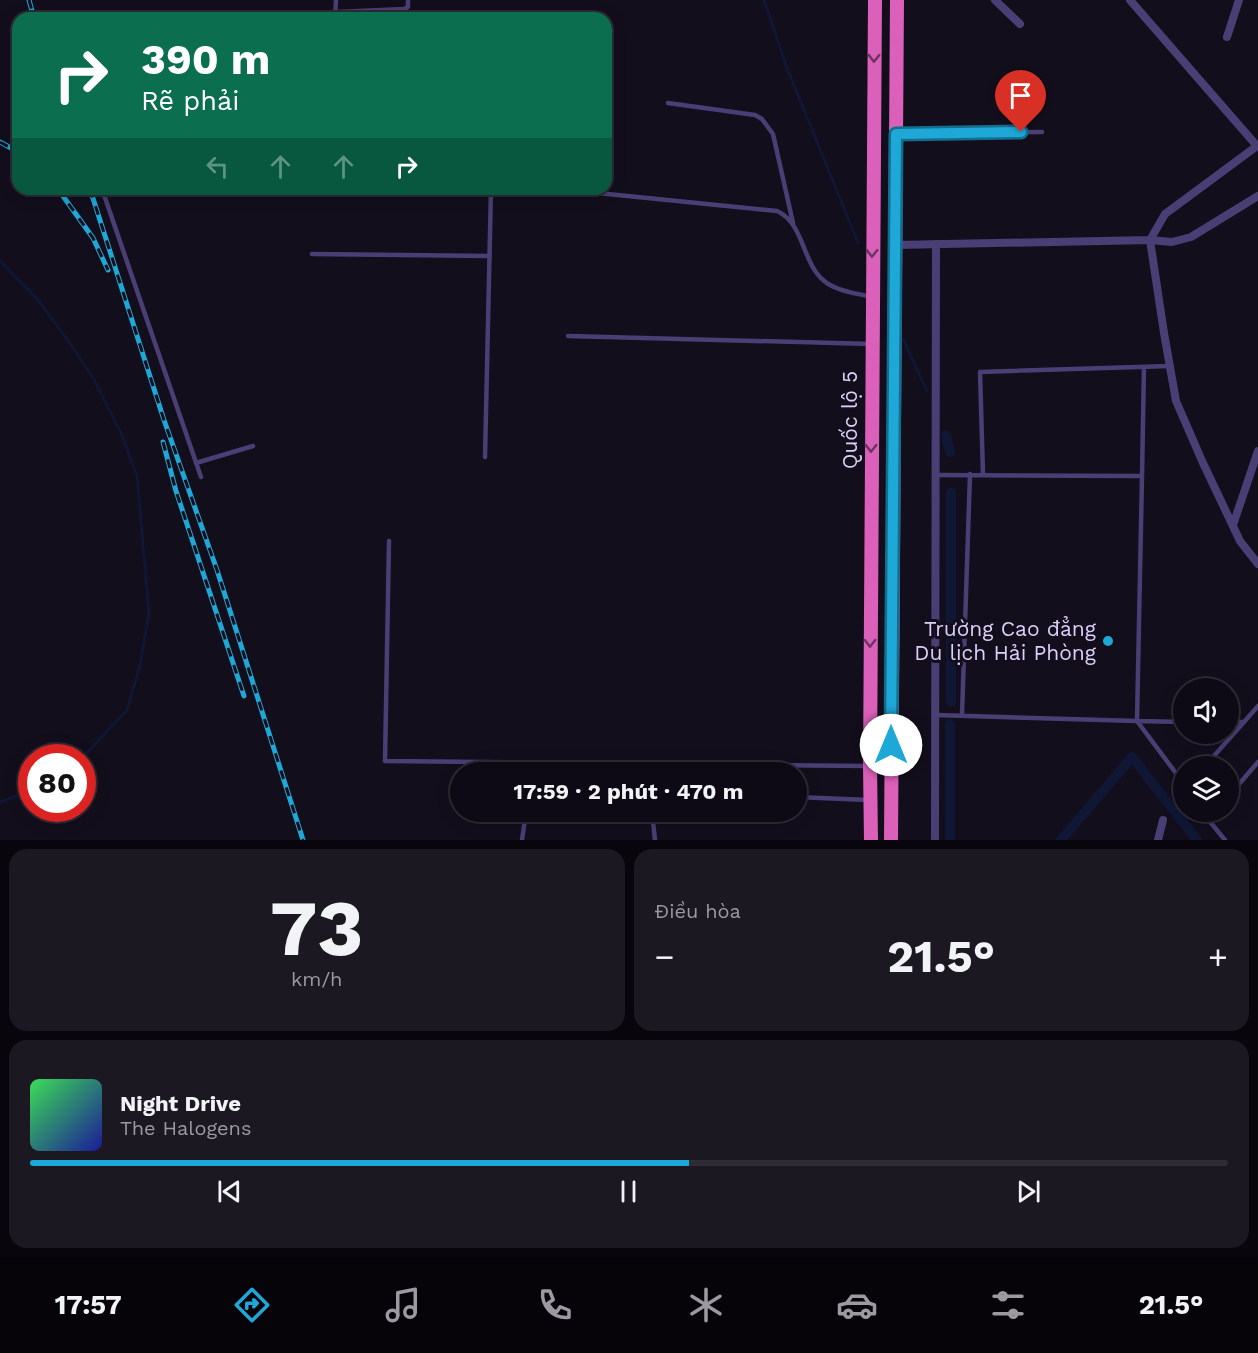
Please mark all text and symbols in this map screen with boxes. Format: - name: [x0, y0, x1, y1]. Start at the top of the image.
- text: 390 m: [141, 35, 270, 84]
- icon: right: [42, 36, 120, 114]
- one-way arrow: [868, 54, 880, 63]
- pin: [995, 70, 1046, 132]
- icon: arrive: [1004, 79, 1037, 112]
- text: Rẽ phải: [141, 85, 239, 117]
- icon: left: [201, 150, 234, 183]
- icon: ahead: [264, 150, 297, 183]
- icon: ahead: [327, 150, 360, 183]
- icon: right: [390, 150, 423, 183]
- one-way arrow: [866, 249, 878, 258]
- street label: Quốc lộ 5: [837, 371, 862, 469]
- one-way arrow: [865, 444, 877, 453]
- place label: Trường Cao đẳng Du lịch Hải Phòng: [914, 615, 1097, 665]
- marker: Trường Cao đẳng Du lịch Hải Phòng: [1101, 634, 1115, 648]
- one-way arrow: [864, 639, 876, 648]
- map controls: [1173, 678, 1239, 822]
- button: sound: [1173, 678, 1239, 744]
- position arrow: [859, 713, 923, 777]
- speed limit sign: 80: [18, 744, 96, 822]
- button: layers: [1173, 756, 1239, 822]
- text: 17:59 · 2 phút · 470 m: [514, 779, 743, 804]
- text: 73: [270, 882, 364, 974]
- text: Điều hòa: [655, 899, 741, 923]
- text: 21.5°: [887, 930, 995, 983]
- text: −: [655, 937, 674, 976]
- text: +: [1208, 937, 1228, 976]
- text: km/h: [291, 967, 343, 991]
- text: Night Drive: [120, 1091, 241, 1116]
- text: The Halogens: [120, 1116, 252, 1140]
- icon: previous: [213, 1175, 246, 1208]
- icon: pause: [612, 1175, 645, 1208]
- icon: next: [1012, 1175, 1045, 1208]
- icon: directions: [231, 1284, 273, 1326]
- icon: music: [382, 1284, 424, 1326]
- icon: phone: [534, 1284, 576, 1326]
- icon: climate: [685, 1284, 727, 1326]
- icon: car: [836, 1284, 878, 1326]
- icon: filters: [987, 1284, 1029, 1326]
- text: 17:57: [55, 1289, 122, 1321]
- text: 21.5°: [1139, 1289, 1203, 1321]

